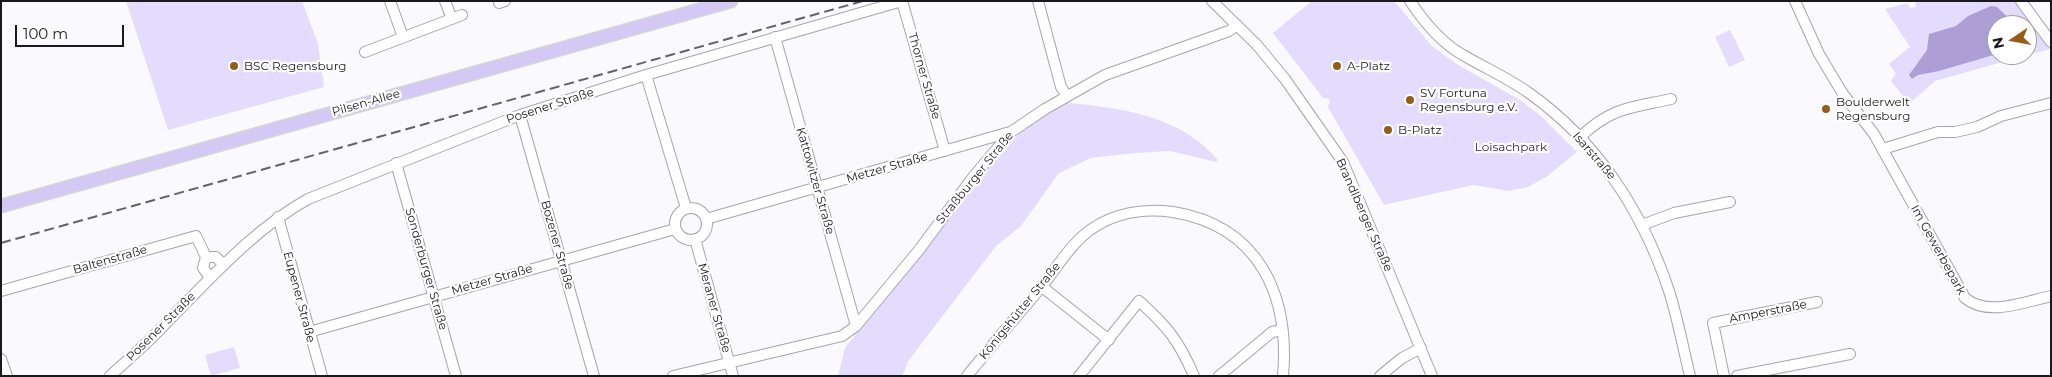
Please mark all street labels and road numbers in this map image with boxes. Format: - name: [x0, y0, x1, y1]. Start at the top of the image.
- street label: Thorner Straße: [905, 31, 943, 121]
- street label: Posener Straße: [504, 85, 596, 127]
- street label: Pilsen-Allee: [330, 86, 402, 120]
- street label: Kattowitzer Straße: [793, 126, 837, 236]
- street label: Straßburger Straße: [933, 129, 1017, 227]
- street label: Isarstraße: [1569, 129, 1619, 183]
- street label: Metzer Straße: [845, 150, 929, 186]
- street label: Brandlberger Straße: [1333, 156, 1395, 274]
- street label: Bozener Straße: [537, 199, 577, 291]
- street label: Im Gewerbepark: [1907, 202, 1969, 298]
- street label: Sonderburger Straße: [402, 206, 450, 332]
- street label: Baltenstraße: [71, 243, 149, 277]
- street label: Eupener Straße: [280, 250, 318, 344]
- street label: Königshütter Straße: [976, 260, 1064, 362]
- street label: Metzer Straße: [450, 262, 534, 298]
- street label: Meraner Straße: [694, 262, 734, 354]
- street label: Posener Straße: [124, 290, 198, 364]
- street label: Amperstraße: [1728, 297, 1808, 327]

